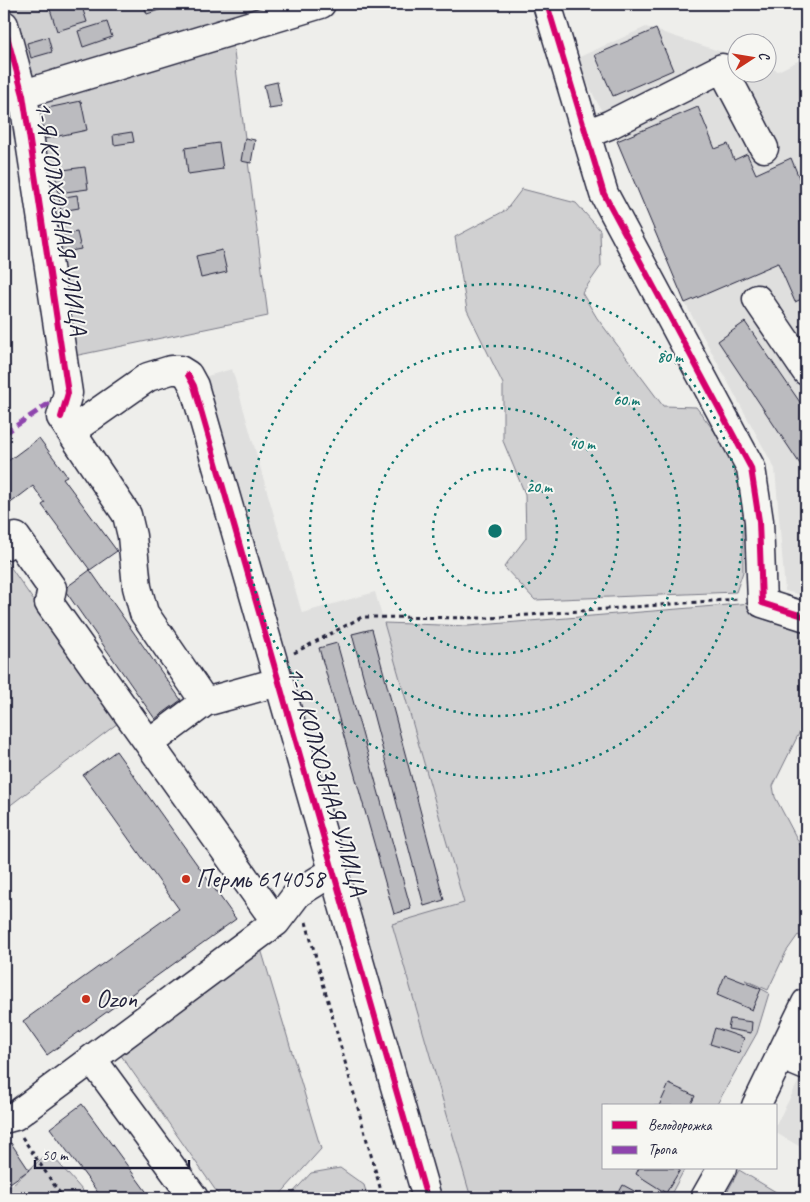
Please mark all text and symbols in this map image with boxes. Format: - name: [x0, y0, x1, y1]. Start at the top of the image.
- north arrow: [728, 32, 778, 82]
- text: С: [755, 50, 774, 63]
- street label: 1-Я КОЛХОЗНАЯ УЛИЦА: [27, 99, 95, 338]
- text: 80 m: [657, 348, 684, 367]
- text: 60 m: [613, 391, 640, 410]
- text: 40 m: [569, 435, 596, 454]
- text: 20 m: [526, 478, 553, 497]
- centre of rings: [486, 522, 504, 540]
- street label: 1-Я КОЛХОЗНАЯ УЛИЦА: [279, 663, 375, 899]
- place label: Пермь 614058: [196, 863, 327, 895]
- marker: Пермь 614058: [180, 873, 192, 885]
- place label: Ozon: [96, 983, 138, 1015]
- marker: Ozon: [80, 993, 92, 1005]
- legend: [602, 1104, 778, 1170]
- text: Велодорожка: [648, 1116, 712, 1135]
- scale bar: [35, 1137, 189, 1169]
- text: Тропа: [648, 1140, 677, 1159]
- text: 50 m: [42, 1146, 69, 1165]

